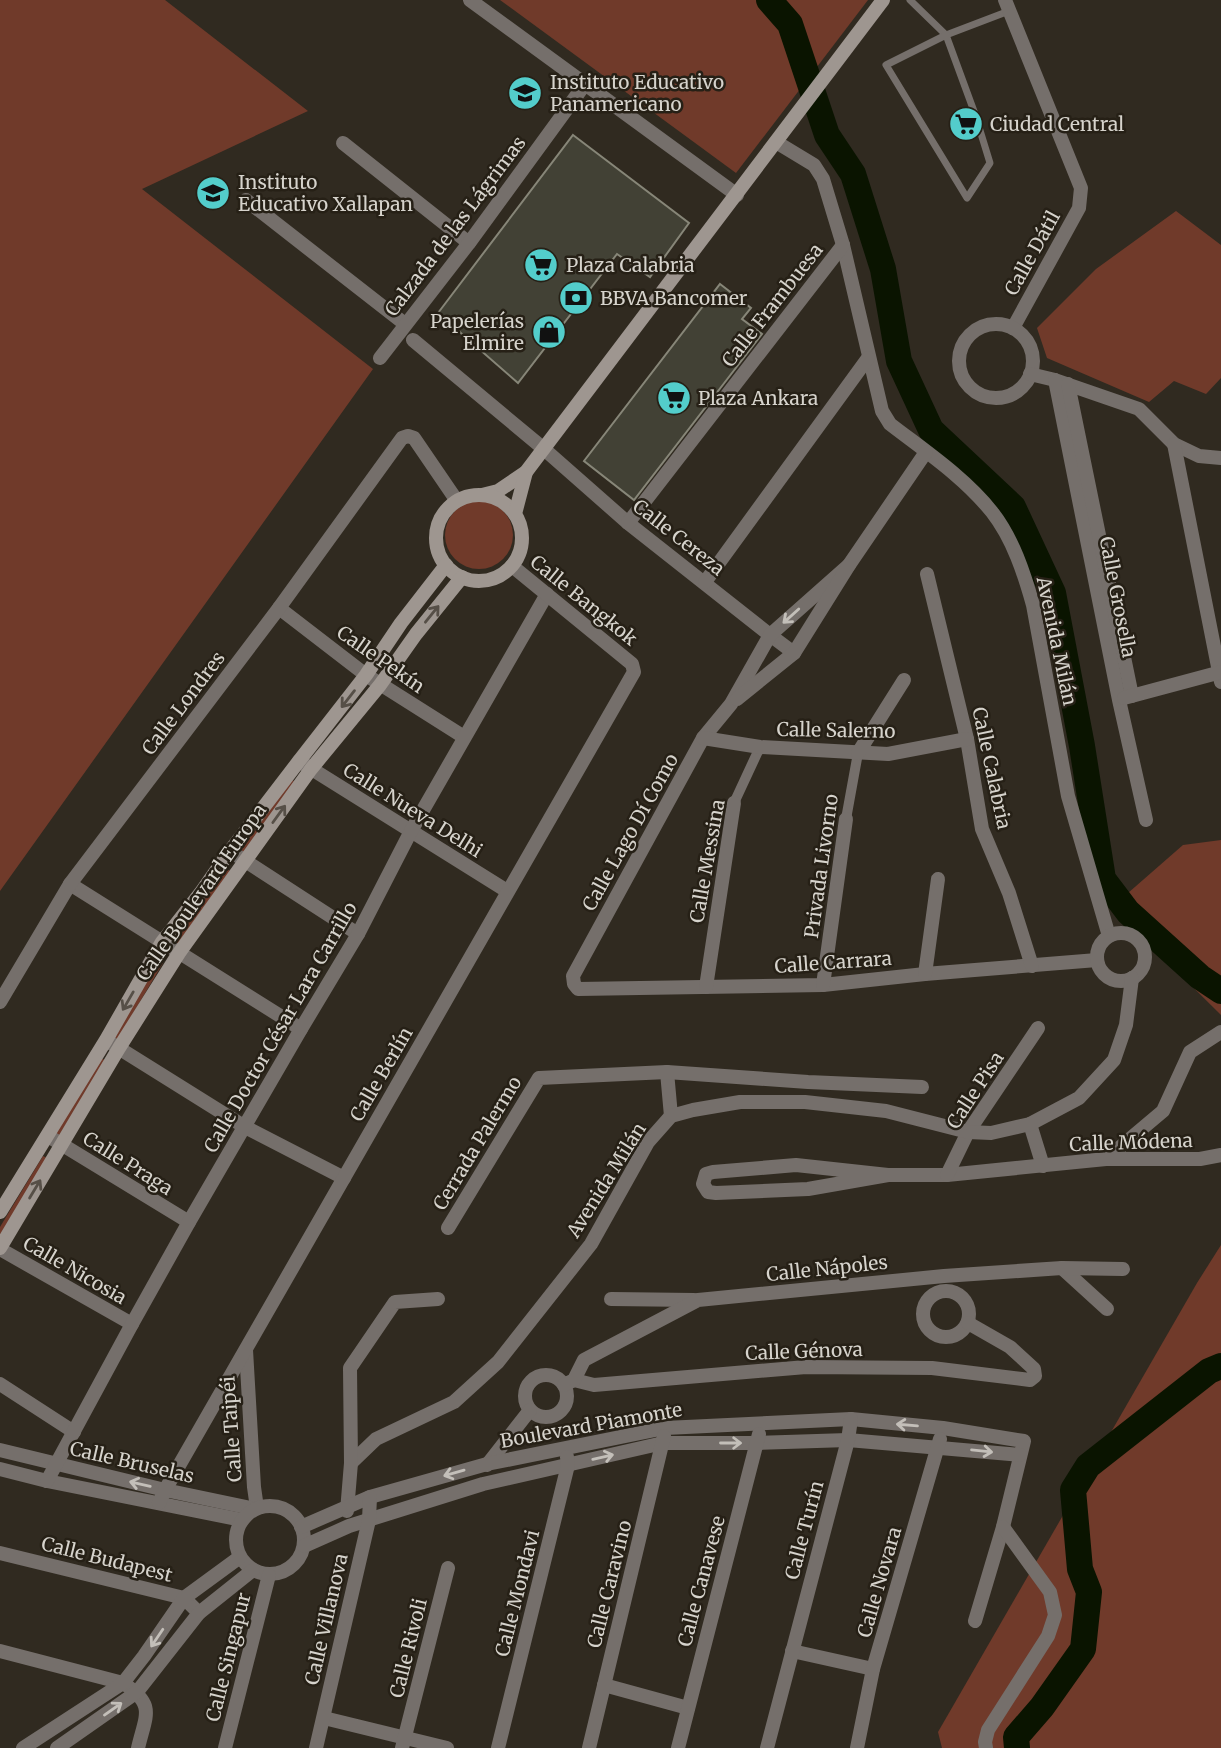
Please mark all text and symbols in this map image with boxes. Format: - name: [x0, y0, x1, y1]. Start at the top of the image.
- place label: Instituto Educativo Panamericano: [550, 70, 724, 116]
- school or university icon: Instituto Educativo Panamericano: [506, 74, 544, 112]
- supermarket icon: Ciudad Central: [947, 105, 985, 143]
- place label: Ciudad Central: [990, 112, 1124, 136]
- street label: Calzada de las Lágrimas: [379, 131, 531, 321]
- place label: Instituto Educativo Xallapan: [238, 170, 413, 216]
- school or university icon: Instituto Educativo Xallapan: [194, 174, 232, 212]
- street label: Calle Dátil: [999, 206, 1065, 300]
- street label: Calle Frambuesa: [716, 238, 828, 372]
- supermarket icon: Plaza Calabria: [522, 246, 560, 284]
- place label: Plaza Calabria: [566, 253, 695, 277]
- bank icon: BBVA Bancomer: [557, 279, 595, 317]
- place label: BBVA Bancomer: [600, 286, 748, 310]
- place label: Papelerías Elmire: [430, 309, 524, 355]
- shop icon: Papelerías Elmire: [530, 313, 568, 351]
- supermarket icon: Plaza Ankara: [655, 379, 693, 417]
- place label: Plaza Ankara: [698, 386, 818, 410]
- street label: Calle Cereza: [628, 494, 730, 580]
- street label: Calle Grosella: [1095, 534, 1141, 660]
- street label: Calle Bangkok: [526, 550, 642, 650]
- street label: Avenida Milán: [1031, 573, 1082, 708]
- one-way arrow: [424, 605, 440, 623]
- one-way arrow: [782, 608, 800, 624]
- street label: Calle Pekín: [332, 620, 430, 698]
- street label: Calle Londres: [136, 646, 230, 760]
- one-way arrow: [340, 689, 355, 707]
- street label: Calle Calabria: [967, 705, 1017, 831]
- street label: Calle Salerno: [776, 717, 896, 743]
- street label: Calle Lago Dí Como: [577, 749, 683, 915]
- street label: Calle Nueva Delhi: [339, 757, 487, 863]
- street label: Privada Livorno: [799, 792, 843, 940]
- street label: Calle Messina: [684, 797, 730, 925]
- street label: Calle Boulevard Europa: [131, 799, 271, 985]
- one-way arrow: [272, 805, 286, 824]
- street label: Calle Doctor César Lara Carrillo: [198, 897, 362, 1157]
- street label: Calle Carrara: [774, 946, 892, 978]
- one-way arrow: [121, 991, 135, 1011]
- street label: Calle Berlín: [344, 1022, 418, 1125]
- street label: Calle Pisa: [941, 1047, 1009, 1133]
- street label: Cerrada Palermo: [428, 1072, 526, 1214]
- street label: Avenida Milán: [561, 1118, 651, 1243]
- street label: Calle Praga: [79, 1126, 177, 1200]
- street label: Calle Módena: [1069, 1128, 1193, 1156]
- one-way arrow: [29, 1180, 43, 1200]
- street label: Calle Nicosia: [19, 1231, 131, 1309]
- street label: Calle Nápoles: [765, 1250, 889, 1286]
- street label: Calle Génova: [745, 1337, 863, 1365]
- street label: Calle Taipéi: [215, 1375, 247, 1483]
- street label: Boulevard Piamonte: [498, 1397, 684, 1453]
- one-way arrow: [897, 1418, 919, 1431]
- street label: Calle Bruselas: [68, 1436, 196, 1488]
- one-way arrow: [719, 1436, 742, 1450]
- one-way arrow: [970, 1445, 993, 1458]
- one-way arrow: [591, 1449, 614, 1463]
- one-way arrow: [443, 1468, 465, 1481]
- one-way arrow: [129, 1477, 152, 1490]
- street label: Calle Turín: [779, 1478, 829, 1582]
- street label: Calle Canavese: [672, 1513, 730, 1649]
- street label: Calle Caravino: [582, 1518, 636, 1650]
- street label: Calle Novara: [852, 1524, 906, 1640]
- street label: Calle Mondavi: [490, 1527, 544, 1659]
- street label: Calle Budapest: [39, 1531, 176, 1587]
- street label: Calle Villanova: [299, 1551, 353, 1687]
- street label: Calle Singapur: [200, 1590, 256, 1724]
- street label: Calle Rivoli: [384, 1596, 432, 1700]
- one-way arrow: [150, 1627, 164, 1647]
- one-way arrow: [103, 1702, 122, 1716]

